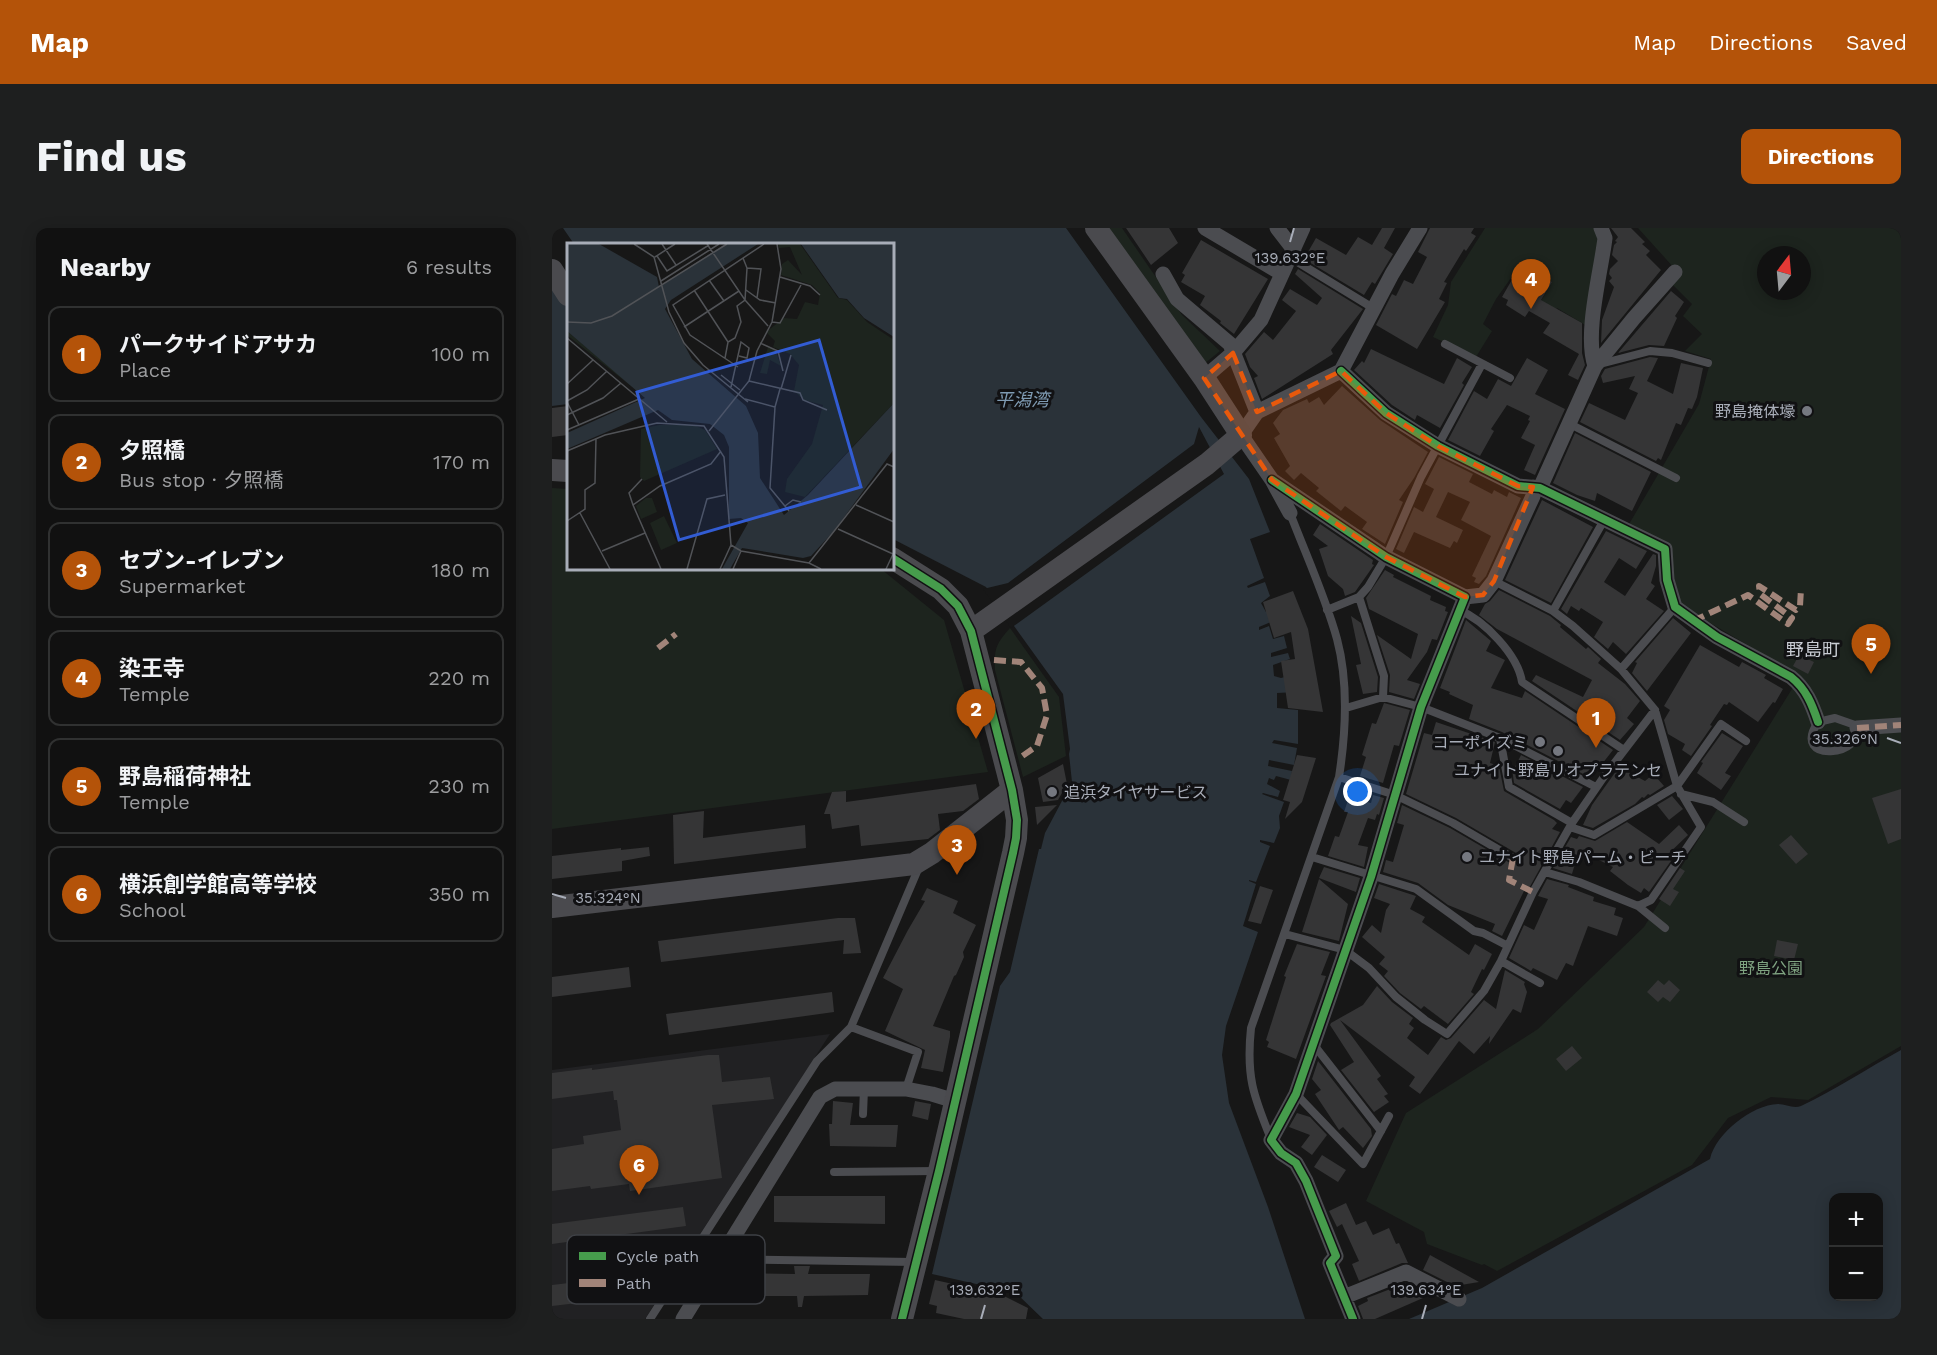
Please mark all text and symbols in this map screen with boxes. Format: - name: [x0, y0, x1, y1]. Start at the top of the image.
- text: Map: [30, 26, 89, 59]
- text: Map: [1633, 30, 1676, 55]
- text: Directions: [1709, 30, 1813, 55]
- text: Saved: [1846, 30, 1907, 55]
- button: Directions: [1741, 129, 1901, 184]
- text: Find us: [36, 132, 187, 181]
- inset map: [567, 243, 894, 570]
- north arrow: [1757, 246, 1811, 300]
- text: 139.632°E: [1255, 249, 1325, 267]
- text: Nearby: [60, 252, 151, 282]
- text: 6 results: [406, 255, 492, 279]
- pin: 4: [1512, 260, 1550, 309]
- text: パークサイドアサカ: [119, 332, 317, 357]
- text: 1: [77, 342, 86, 366]
- text: 100 m: [431, 342, 490, 366]
- text: Place: [119, 358, 171, 382]
- water label: 平潟湾: [995, 389, 1052, 410]
- place label: 野島掩体壕: [1715, 402, 1795, 421]
- marker: 野島掩体壕: [1800, 404, 1814, 418]
- text: 夕照橋: [119, 438, 185, 463]
- text: 2: [76, 450, 87, 474]
- text: 170 m: [433, 450, 490, 474]
- text: Bus stop · 夕照橋: [119, 468, 283, 492]
- text: セブン-イレブン: [119, 548, 285, 573]
- text: 3: [76, 558, 87, 582]
- text: 180 m: [432, 558, 490, 582]
- text: Supermarket: [119, 574, 245, 598]
- pin: 5: [1852, 624, 1890, 674]
- district label: 野島町: [1786, 639, 1840, 660]
- text: 染王寺: [119, 656, 185, 681]
- text: 4: [75, 666, 88, 690]
- text: 220 m: [428, 666, 490, 690]
- text: Temple: [119, 682, 190, 706]
- pin: 2: [956, 690, 996, 739]
- pin: 1: [1576, 698, 1616, 748]
- text: 35.326°N: [1812, 730, 1878, 748]
- place label: コーポイズミ: [1432, 733, 1528, 752]
- marker: コーポイズミ: [1533, 735, 1547, 749]
- marker: ユナイト野島リオプラテンセ: [1551, 744, 1565, 758]
- place label: ユナイト野島リオプラテンセ: [1454, 761, 1662, 780]
- text: 野島稲荷神社: [119, 764, 251, 789]
- text: 5: [76, 774, 87, 798]
- text: 230 m: [428, 774, 490, 798]
- your location: [1343, 777, 1372, 806]
- place label: 追浜タイヤサービス: [1064, 783, 1208, 802]
- marker: 追浜タイヤサービス: [1045, 785, 1059, 799]
- text: Temple: [119, 790, 190, 814]
- pin: 3: [938, 826, 976, 875]
- place label: ユナイト野島パーム・ビーチ: [1479, 848, 1687, 867]
- marker: ユナイト野島パーム・ビーチ: [1460, 850, 1474, 864]
- text: 横浜創学館高等学校: [119, 872, 317, 897]
- text: 6: [75, 882, 88, 906]
- text: 350 m: [428, 882, 490, 906]
- text: 35.324°N: [575, 889, 641, 907]
- text: School: [119, 898, 186, 922]
- park label: 野島公園: [1739, 959, 1803, 978]
- pin: 6: [620, 1146, 658, 1195]
- map controls: [1829, 1193, 1883, 1301]
- button: +: [1829, 1193, 1883, 1247]
- legend: [567, 1235, 765, 1304]
- text: Cycle path: [616, 1247, 699, 1266]
- button: −: [1829, 1247, 1883, 1301]
- text: Path: [616, 1274, 651, 1293]
- text: 139.632°E: [950, 1281, 1020, 1299]
- text: 139.634°E: [1391, 1281, 1461, 1299]

